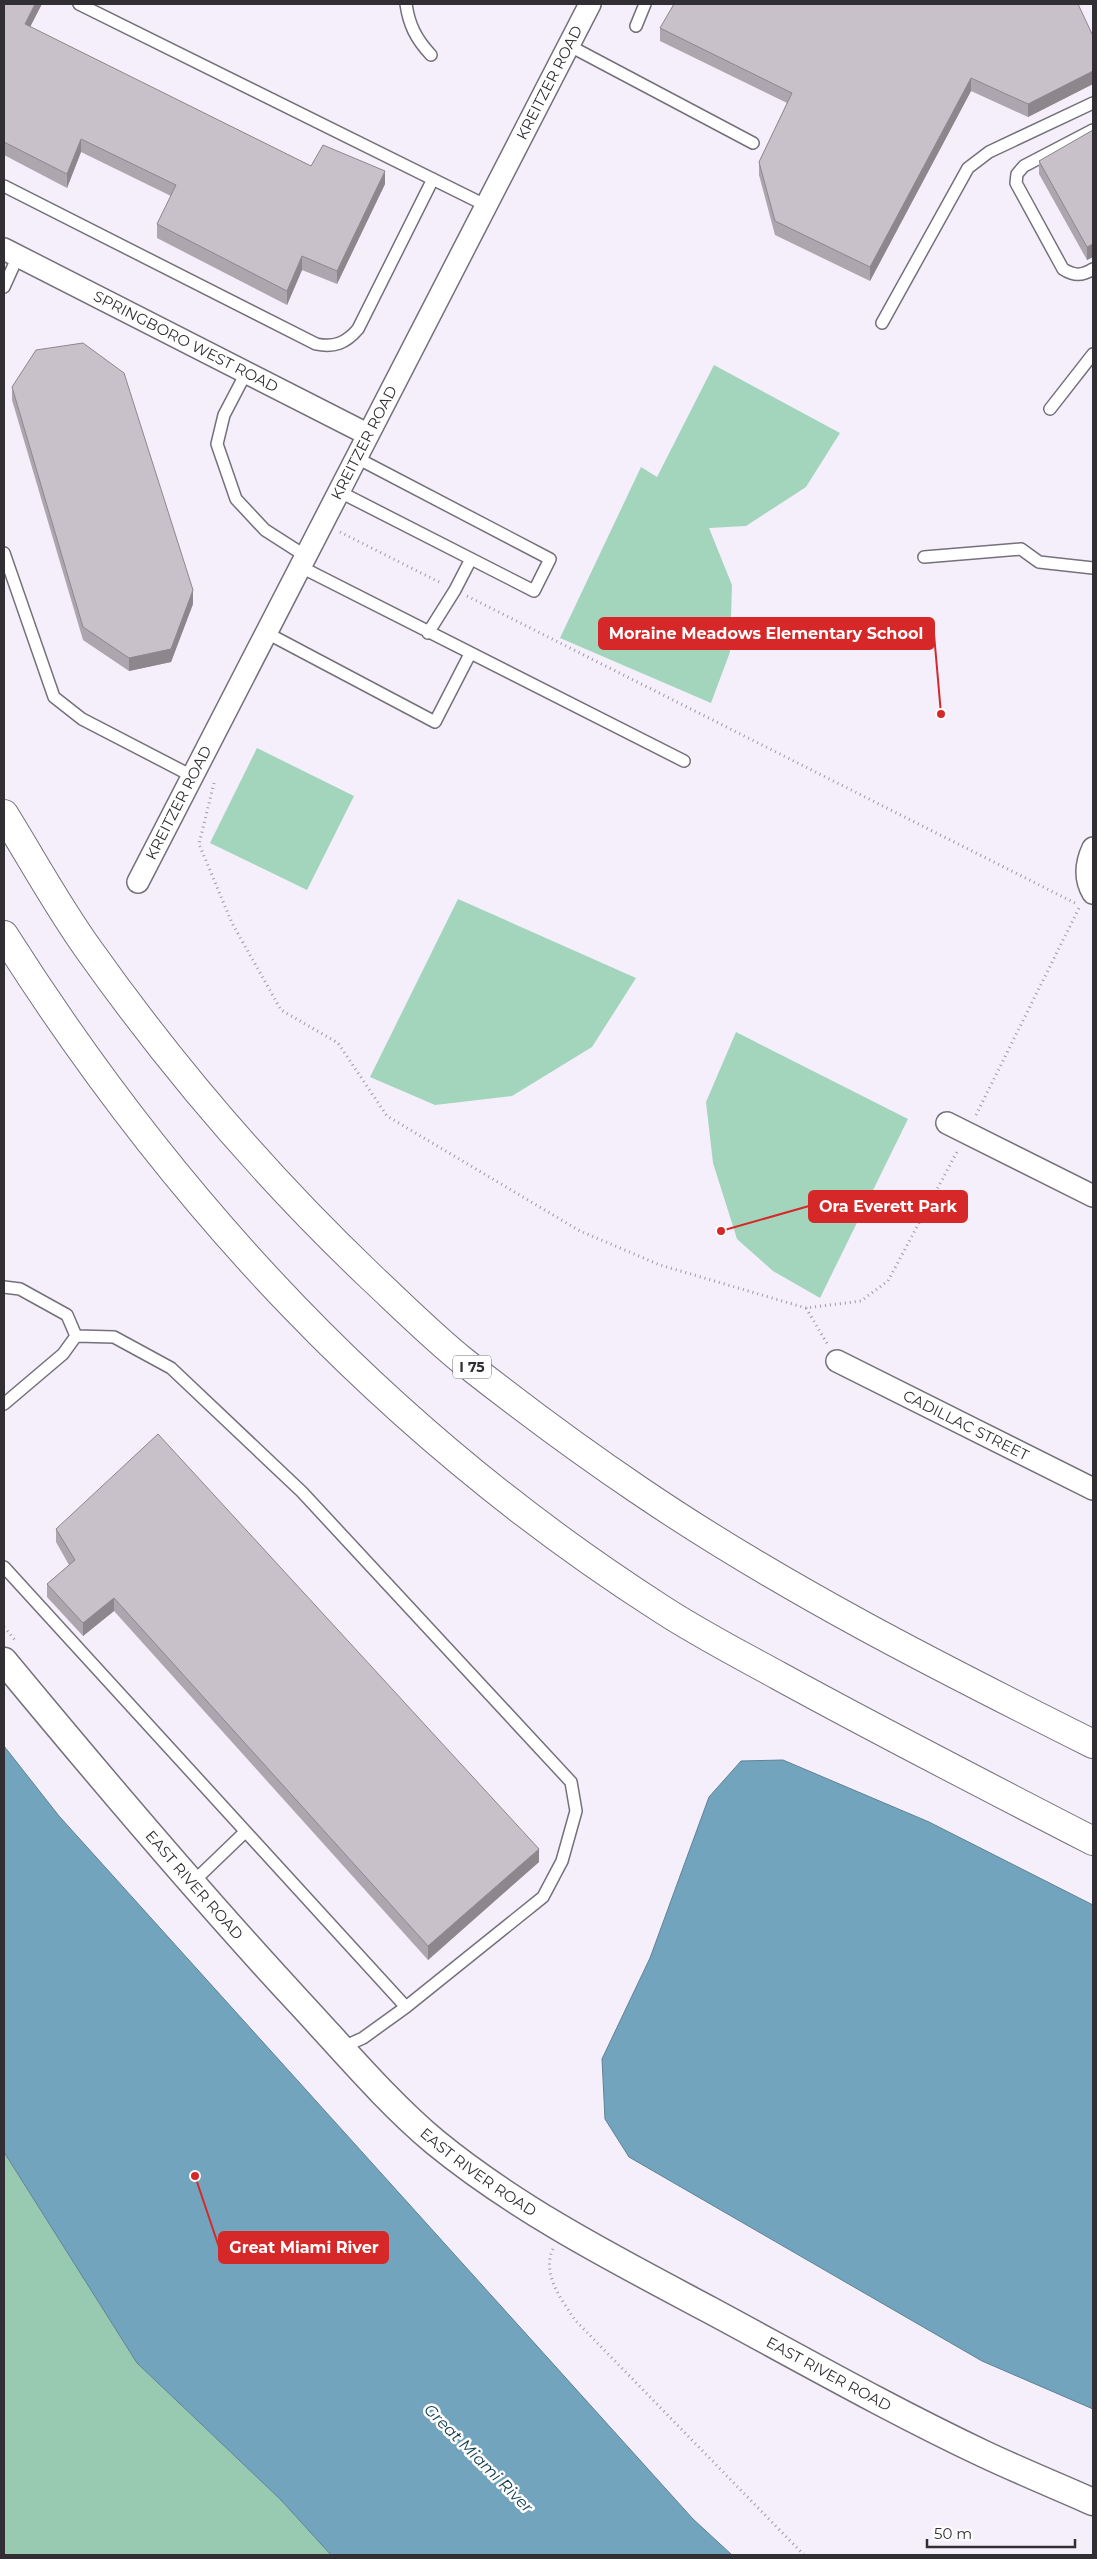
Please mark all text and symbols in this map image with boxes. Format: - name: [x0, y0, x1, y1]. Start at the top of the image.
- street label: KREITZER ROAD: [512, 22, 586, 143]
- street label: SPRINGBORO WEST ROAD: [90, 286, 282, 396]
- street label: KREITZER ROAD: [326, 382, 401, 503]
- callout: Moraine Meadows Elementary School: [599, 618, 934, 649]
- text: Moraine Meadows Elementary School: [609, 624, 923, 643]
- street label: KREITZER ROAD: [141, 742, 216, 863]
- callout: Ora Everett Park: [809, 1191, 967, 1222]
- text: Ora Everett Park: [819, 1197, 958, 1216]
- road number: I 75: [453, 1355, 491, 1378]
- street label: CADILLAC STREET: [900, 1386, 1032, 1465]
- street label: EAST RIVER ROAD: [142, 1826, 248, 1943]
- street label: EAST RIVER ROAD: [416, 2124, 540, 2220]
- callout: Great Miami River: [219, 2232, 388, 2263]
- text: Great Miami River: [229, 2238, 379, 2257]
- street label: EAST RIVER ROAD: [763, 2332, 895, 2415]
- water label: Great Miami River: [420, 2400, 537, 2517]
- scale bar: [927, 2516, 1074, 2548]
- text: 50 m: [934, 2524, 972, 2543]

